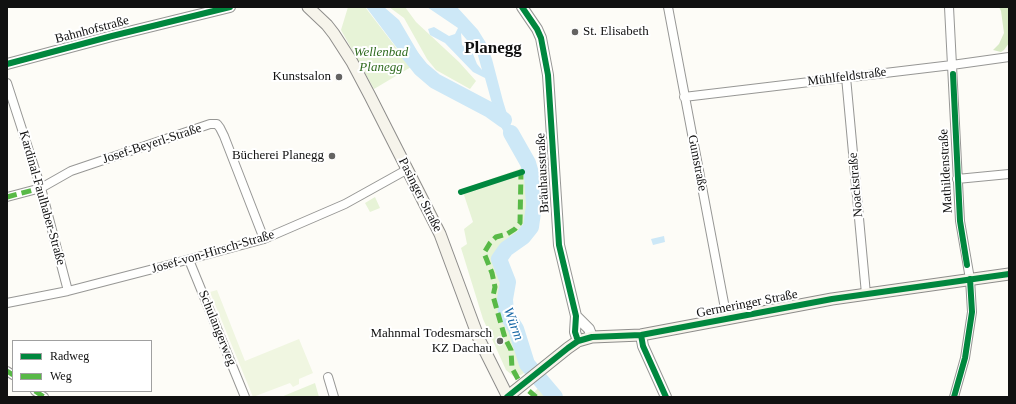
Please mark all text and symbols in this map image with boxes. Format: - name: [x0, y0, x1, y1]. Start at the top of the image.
- street label: Bahnhofstraße: [53, 13, 131, 47]
- place label: St. Elisabeth: [583, 24, 649, 40]
- marker: St. Elisabeth: [570, 27, 580, 37]
- district label: Planegg: [464, 39, 522, 59]
- park label: Wellenbad Planegg: [354, 45, 408, 76]
- street label: Mühlfeldstraße: [807, 64, 887, 90]
- place label: Kunstsalon: [272, 69, 331, 85]
- marker: Kunstsalon: [334, 72, 344, 82]
- street label: Josef-Beyerl-Straße: [100, 121, 204, 167]
- street label: Mathildenstraße: [936, 128, 956, 214]
- street label: Kardinal-Faulhaber-Straße: [15, 129, 69, 267]
- street label: Bräuhausstraße: [533, 133, 553, 213]
- street label: Gumstraße: [684, 134, 710, 192]
- place label: Bücherei Planegg: [232, 148, 324, 164]
- marker: Bücherei Planegg: [327, 151, 337, 161]
- street label: Noackstraße: [845, 152, 867, 218]
- street label: Pasinger Straße: [395, 155, 445, 235]
- street label: Josef-von-Hirsch-Straße: [150, 227, 276, 277]
- street label: Germeringer Straße: [695, 287, 799, 321]
- street label: Schulangerweg: [195, 288, 239, 368]
- water label: Würm: [499, 305, 527, 343]
- place label: Mahnmal Todesmarsch KZ Dachau: [371, 326, 492, 357]
- marker: Mahnmal Todesmarsch KZ Dachau: [495, 336, 505, 346]
- legend: [12, 340, 152, 392]
- text: Radweg: [50, 349, 89, 363]
- text: Weg: [50, 369, 72, 383]

